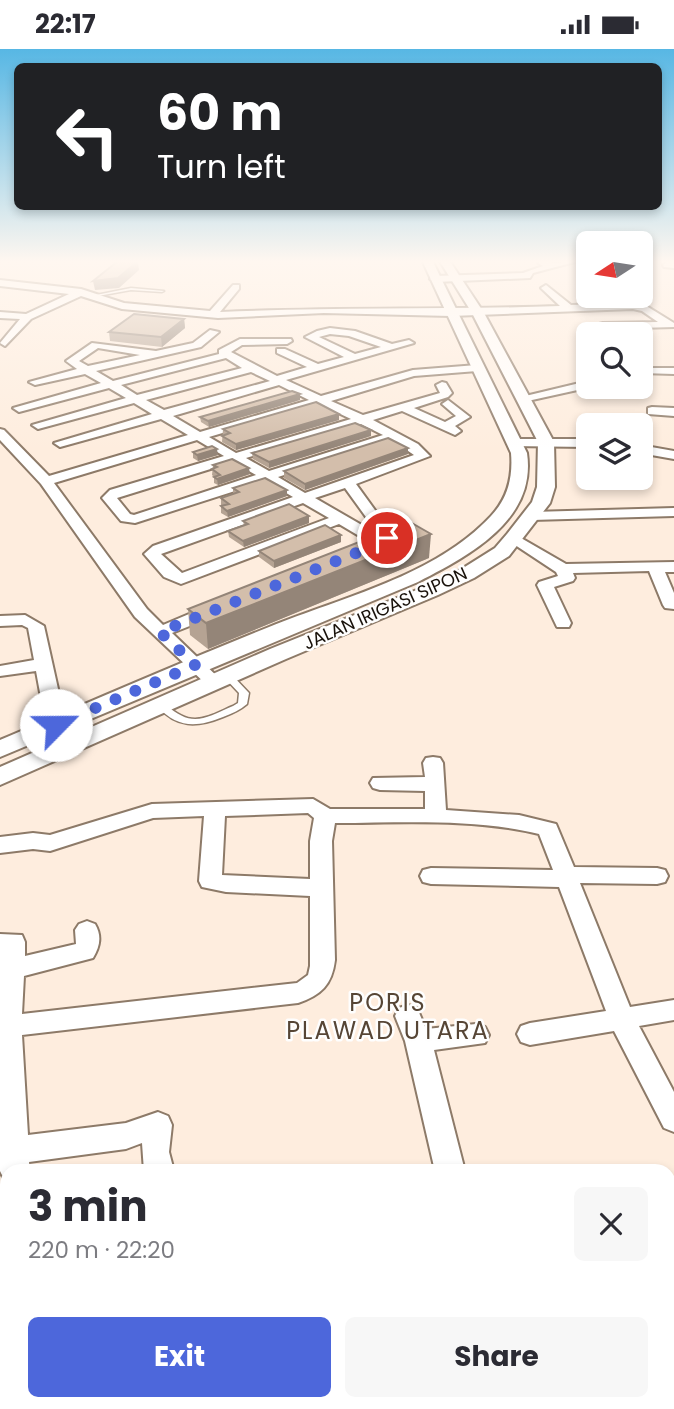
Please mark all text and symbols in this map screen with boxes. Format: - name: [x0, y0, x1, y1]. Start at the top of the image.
- text: 22:17: [35, 6, 96, 42]
- text: 60 m: [157, 79, 282, 147]
- icon: left: [42, 91, 133, 182]
- text: Turn left: [157, 144, 286, 189]
- north arrow: [576, 231, 653, 308]
- map controls: [576, 231, 653, 490]
- button: search: [576, 322, 653, 399]
- button: layers: [576, 413, 653, 490]
- pin: [357, 508, 417, 568]
- icon: arrive: [368, 519, 406, 557]
- street label: JALAN IRIGASI SIPON: [299, 561, 471, 655]
- position arrow: [19, 688, 93, 762]
- district label: PORIS PLAWAD UTARA: [286, 986, 490, 1047]
- text: 3 min: [28, 1177, 148, 1236]
- button: close: [574, 1187, 648, 1261]
- text: 220 m · 22:20: [28, 1234, 175, 1266]
- button: Exit: [28, 1317, 331, 1397]
- button: Share: [345, 1317, 648, 1397]

